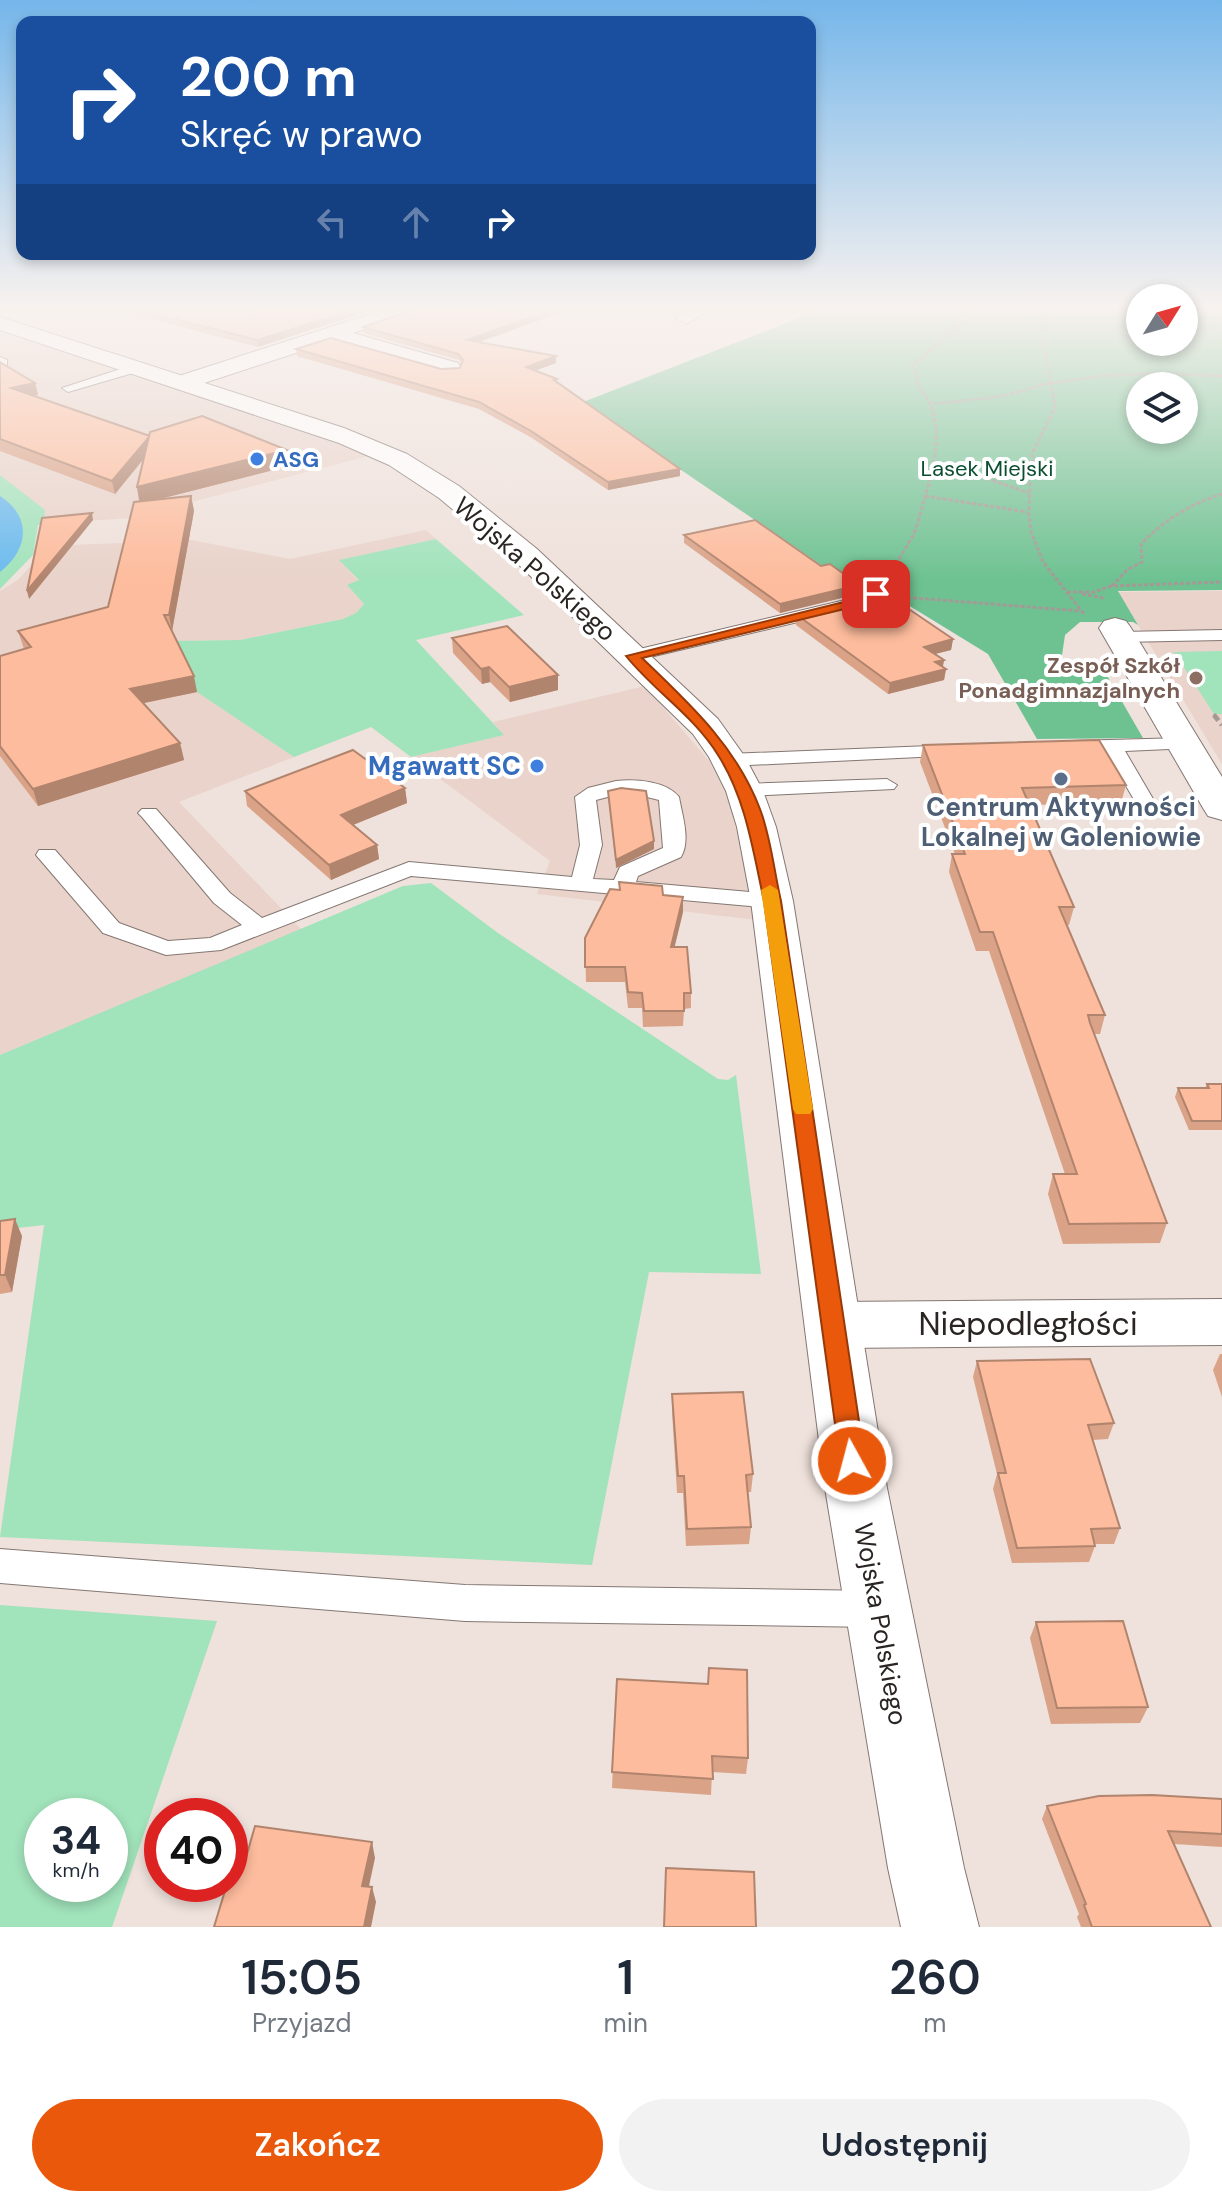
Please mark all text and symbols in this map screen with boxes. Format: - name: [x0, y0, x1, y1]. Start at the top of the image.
- text: 200 m: [180, 40, 357, 113]
- icon: right: [48, 48, 152, 152]
- text: Skręć w prawo: [180, 111, 423, 158]
- icon: left: [310, 200, 354, 244]
- icon: ahead: [394, 200, 438, 244]
- icon: right: [478, 200, 522, 244]
- north arrow: [1126, 284, 1198, 356]
- map controls: [1126, 284, 1198, 444]
- button: layers: [1126, 372, 1198, 444]
- place label: ASG: [273, 445, 319, 474]
- marker: ASG: [248, 450, 266, 468]
- park label: Lasek Miejski: [920, 454, 1054, 483]
- street label: Wojska Polskiego: [447, 489, 623, 649]
- pin: [842, 560, 910, 628]
- icon: arrive: [854, 572, 898, 616]
- place label: Zespół Szkół Ponadgimnazjalnych: [958, 651, 1181, 705]
- marker: Zespół Szkół Ponadgimnazjalnych: [1187, 669, 1205, 687]
- place label: Mgawatt SC: [368, 749, 521, 783]
- marker: Mgawatt SC: [528, 757, 546, 775]
- marker: Centrum Aktywności Lokalnej w Goleniowie: [1052, 770, 1070, 788]
- place label: Centrum Aktywności Lokalnej w Goleniowie: [921, 790, 1201, 854]
- street label: Niepodległości: [918, 1303, 1138, 1345]
- position arrow: [810, 1419, 894, 1503]
- street label: Wojska Polskiego: [846, 1520, 916, 1728]
- speed limit sign: 40: [144, 1798, 248, 1902]
- text: 34: [51, 1814, 101, 1866]
- text: km/h: [52, 1857, 100, 1883]
- text: 15:05: [241, 1946, 362, 2009]
- text: 1: [617, 1946, 634, 2009]
- text: 260: [889, 1946, 981, 2009]
- text: Przyjazd: [252, 2006, 352, 2040]
- text: min: [604, 2006, 648, 2040]
- text: m: [923, 2006, 946, 2040]
- button: Zakończ: [32, 2099, 603, 2191]
- button: Udostępnij: [619, 2099, 1190, 2191]

